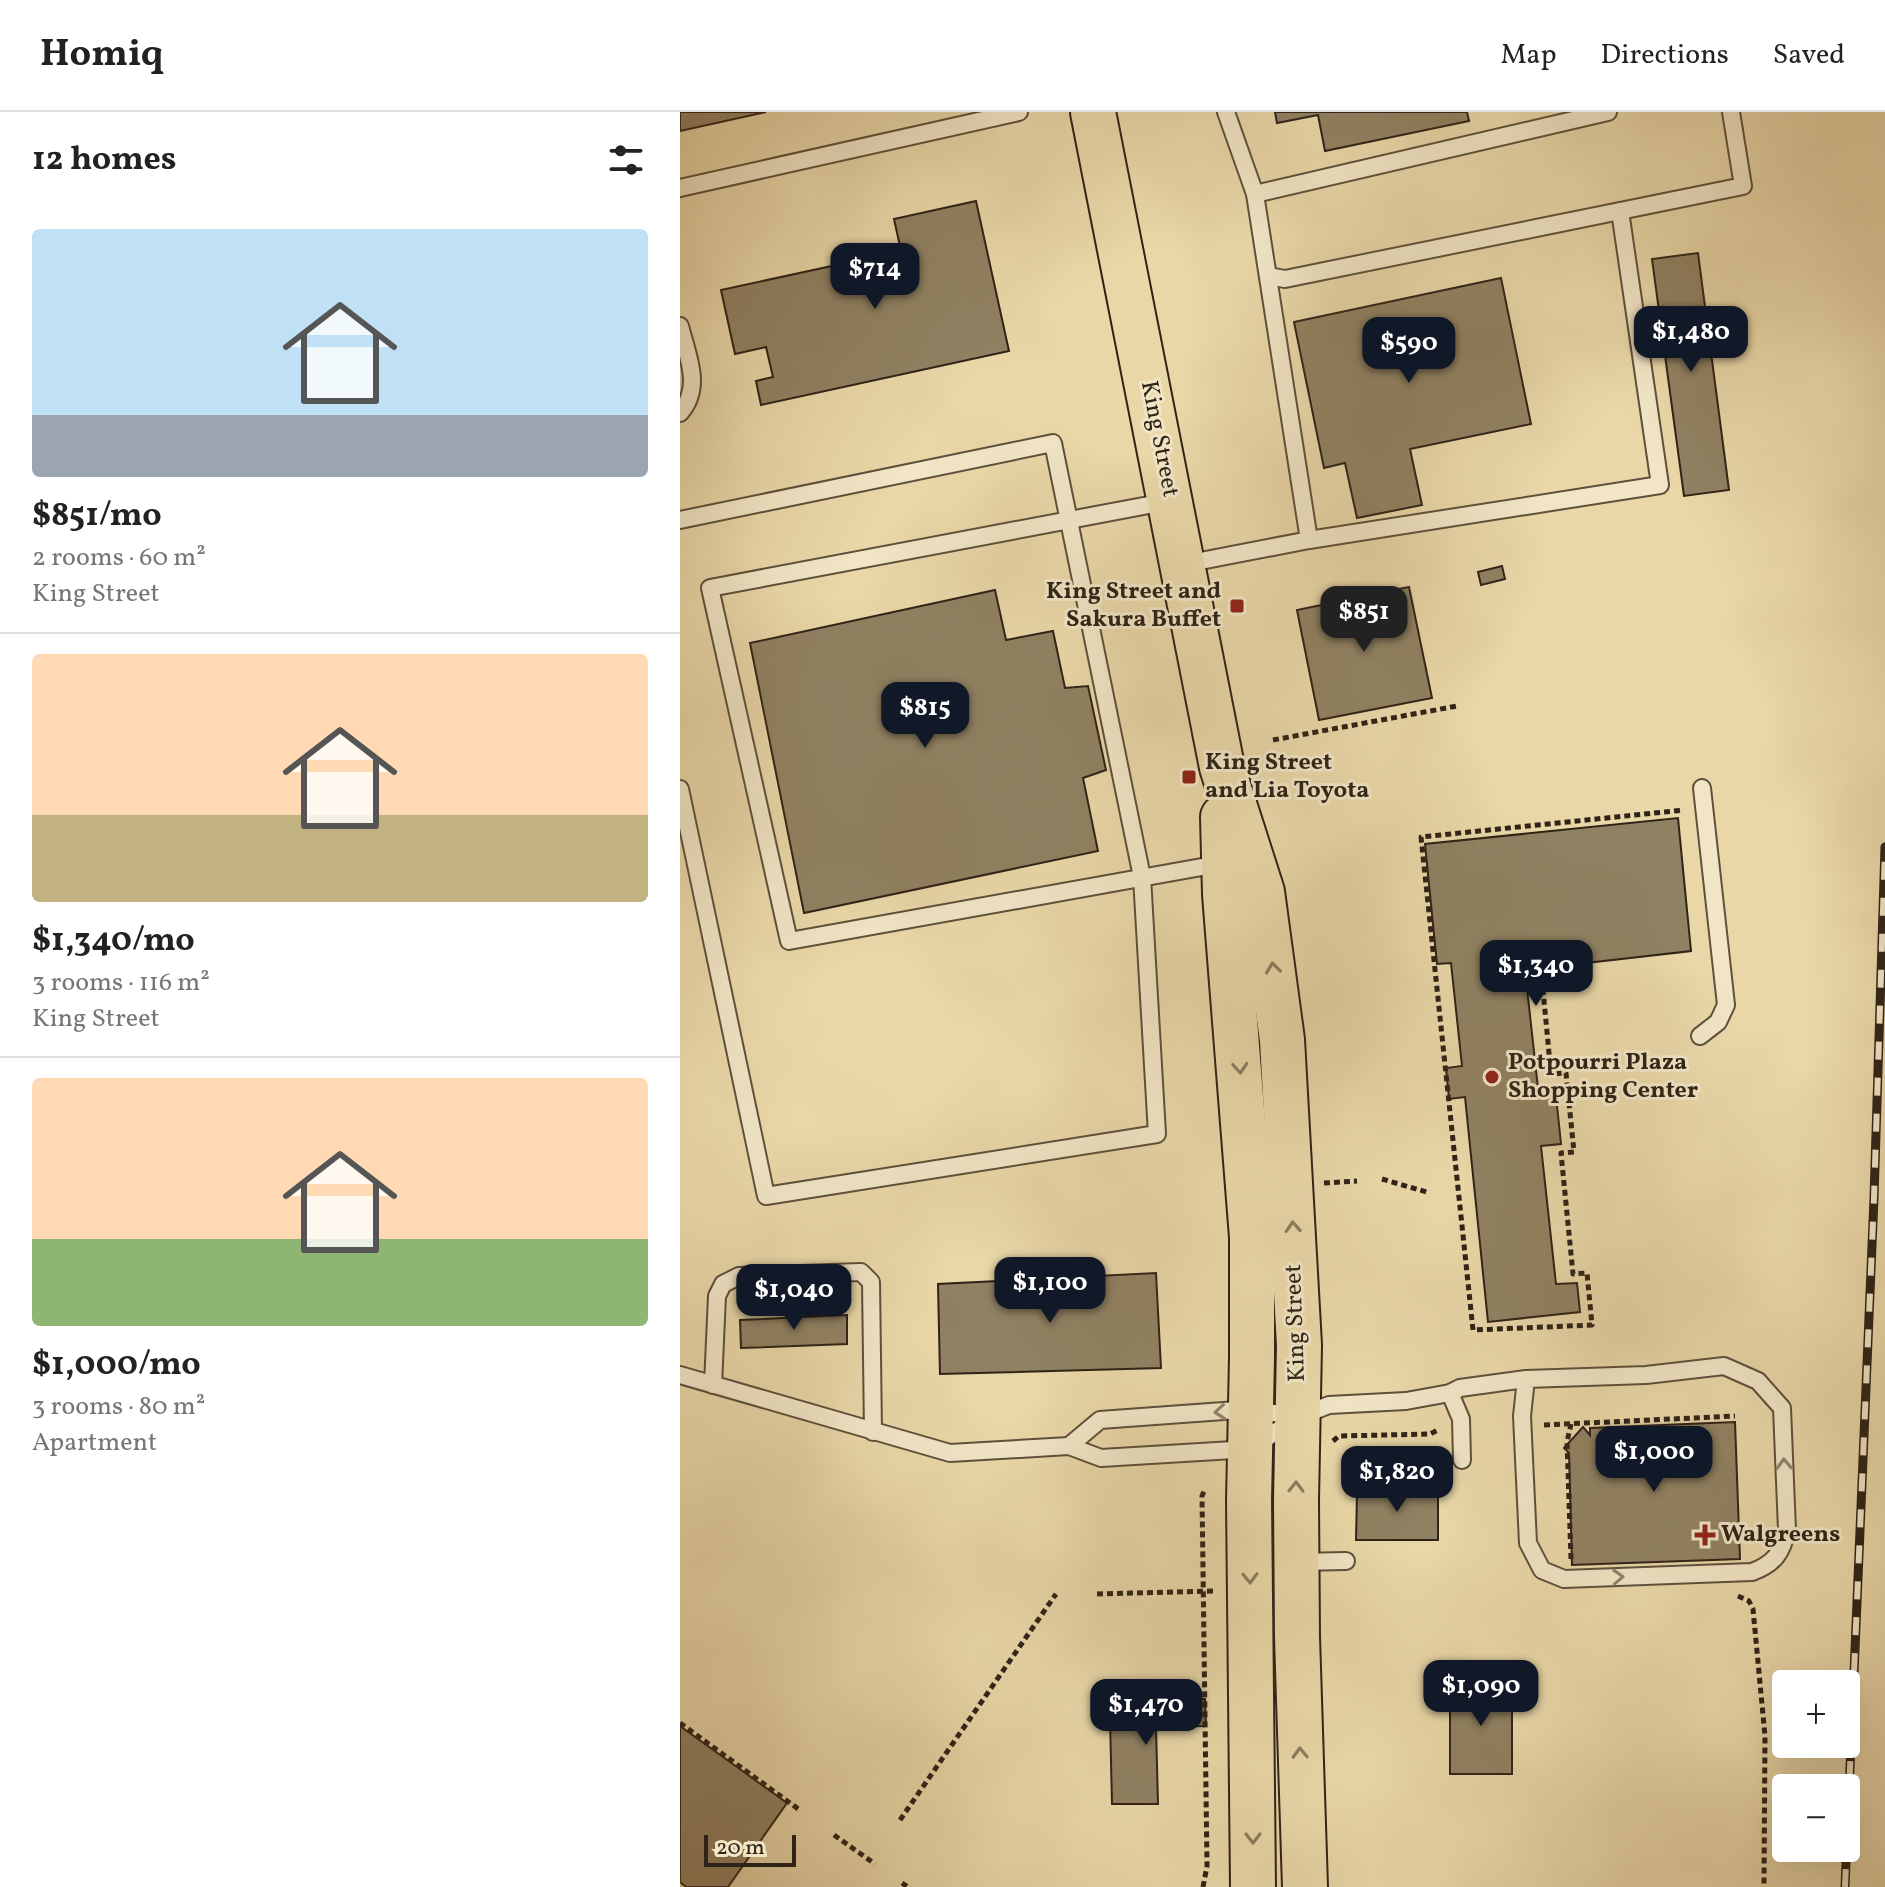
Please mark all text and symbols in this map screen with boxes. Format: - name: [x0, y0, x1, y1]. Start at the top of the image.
- text: Homiq: [40, 29, 163, 82]
- text: Map: [1501, 36, 1557, 75]
- text: Directions: [1601, 36, 1729, 75]
- text: Saved: [1773, 36, 1845, 75]
- text: 12 homes: [32, 137, 176, 184]
- icon: filters: [604, 138, 648, 182]
- pin: $714: [828, 243, 922, 311]
- text: $714: [848, 251, 902, 287]
- icon: home: [268, 281, 412, 425]
- pin: $1,480: [1626, 306, 1756, 374]
- text: $1,480: [1652, 314, 1730, 350]
- pin: $590: [1362, 317, 1456, 385]
- text: $590: [1380, 325, 1438, 361]
- street label: King Street: [1131, 378, 1187, 500]
- text: $851/mo: [32, 493, 162, 540]
- text: 2 rooms · 60 m²: [32, 540, 206, 576]
- place label: King Street and Sakura Buffet: [1046, 575, 1221, 637]
- text: King Street: [32, 576, 160, 612]
- pin: $851: [1317, 586, 1411, 654]
- text: $851: [1338, 594, 1390, 630]
- marker: King Street and Sakura Buffet: [1228, 597, 1246, 615]
- pin: $815: [878, 682, 972, 750]
- text: $815: [899, 690, 951, 726]
- icon: home: [268, 706, 412, 850]
- place label: King Street and Lia Toyota: [1205, 746, 1369, 808]
- marker: King Street and Lia Toyota: [1180, 768, 1198, 786]
- text: $1,340/mo: [32, 918, 195, 965]
- pin: $1,340: [1471, 940, 1601, 1008]
- text: $1,340: [1498, 948, 1574, 984]
- one-way arrow: [1265, 961, 1282, 975]
- text: 3 rooms · 116 m²: [32, 965, 210, 1001]
- text: King Street: [32, 1001, 160, 1037]
- place label: Potpourri Plaza Shopping Center: [1508, 1046, 1698, 1108]
- one-way arrow: [1231, 1062, 1248, 1075]
- marker: Potpourri Plaza Shopping Center: [1483, 1068, 1501, 1086]
- icon: home: [268, 1130, 412, 1274]
- one-way arrow: [1284, 1220, 1301, 1233]
- pin: $1,100: [985, 1257, 1115, 1325]
- pin: $1,040: [729, 1264, 859, 1332]
- street label: King Street: [1277, 1264, 1315, 1382]
- text: $1,100: [1012, 1265, 1088, 1301]
- text: $1,040: [754, 1272, 834, 1308]
- text: $1,000/mo: [32, 1342, 201, 1389]
- text: 3 rooms · 80 m²: [32, 1389, 205, 1425]
- one-way arrow: [1214, 1403, 1227, 1420]
- text: Apartment: [32, 1425, 157, 1461]
- pin: $1,000: [1589, 1426, 1719, 1494]
- text: $1,000: [1613, 1434, 1695, 1470]
- pin: $1,820: [1332, 1446, 1462, 1514]
- text: $1,820: [1359, 1454, 1435, 1490]
- one-way arrow: [1776, 1457, 1793, 1470]
- one-way arrow: [1288, 1480, 1305, 1493]
- place label: Walgreens: [1721, 1518, 1840, 1552]
- marker: Walgreens: [1696, 1526, 1714, 1544]
- one-way arrow: [1612, 1569, 1625, 1586]
- one-way arrow: [1241, 1573, 1259, 1585]
- pin: $1,090: [1416, 1660, 1546, 1728]
- text: $1,090: [1441, 1668, 1521, 1704]
- map controls: [1772, 1670, 1860, 1862]
- button: +: [1772, 1670, 1860, 1758]
- pin: $1,470: [1081, 1679, 1211, 1747]
- text: $1,470: [1108, 1687, 1184, 1723]
- one-way arrow: [1291, 1746, 1308, 1759]
- button: −: [1772, 1774, 1860, 1862]
- scale bar: [704, 1831, 796, 1867]
- one-way arrow: [1244, 1832, 1262, 1845]
- text: 20 m: [716, 1833, 765, 1864]

